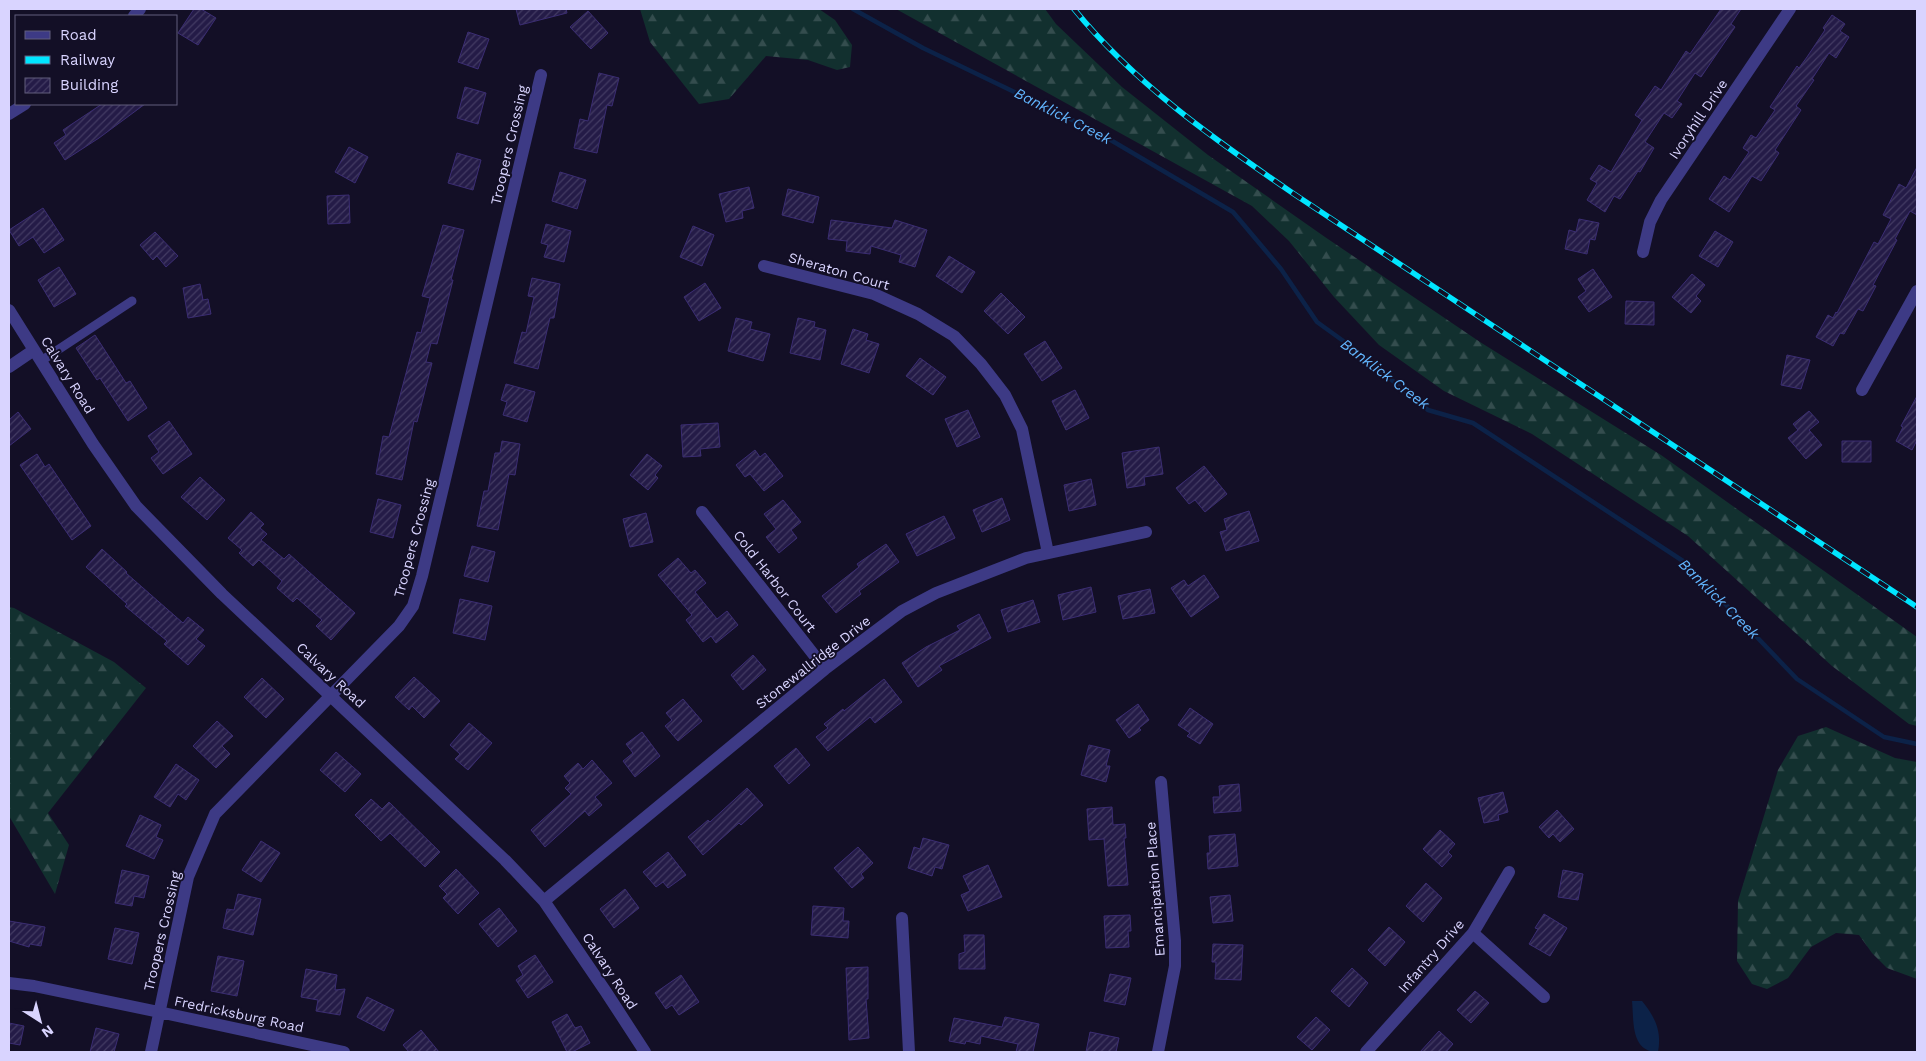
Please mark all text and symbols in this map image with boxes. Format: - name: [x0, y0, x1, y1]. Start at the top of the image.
- legend: [15, 15, 178, 105]
- text: Road: [60, 26, 97, 44]
- text: Railway: [60, 51, 115, 69]
- text: Building: [60, 76, 118, 94]
- street label: Ivoryhill Drive: [1665, 76, 1731, 162]
- street label: Troopers Crossing: [487, 83, 531, 206]
- water label: Banklick Creek: [1012, 84, 1115, 149]
- street label: Sheraton Court: [787, 249, 892, 293]
- street label: Calvary Road: [38, 333, 98, 417]
- water label: Banklick Creek: [1337, 335, 1434, 414]
- street label: Troopers Crossing: [390, 476, 438, 599]
- street label: Cold Harbor Court: [730, 527, 820, 635]
- water label: Banklick Creek: [1675, 555, 1764, 644]
- street label: Stonewallridge Drive: [752, 612, 874, 712]
- street label: Calvary Road: [293, 639, 369, 711]
- street label: Emancipation Place: [1142, 821, 1168, 957]
- street label: Troopers Crossing: [140, 869, 184, 992]
- street label: Infantry Drive: [1395, 916, 1467, 996]
- street label: Calvary Road: [579, 930, 641, 1012]
- street label: Fredricksburg Road: [173, 992, 305, 1036]
- north arrow: [15, 996, 65, 1046]
- text: N: [39, 1022, 57, 1041]

